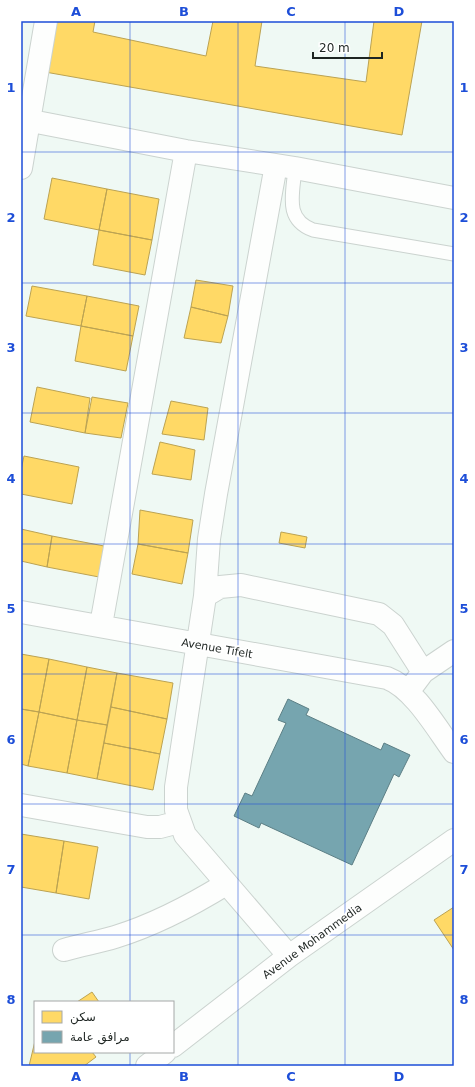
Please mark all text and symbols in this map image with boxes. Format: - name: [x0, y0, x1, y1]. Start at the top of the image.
- text: A: [71, 4, 81, 19]
- text: B: [179, 4, 189, 19]
- text: C: [286, 4, 296, 19]
- text: D: [394, 4, 405, 19]
- scale bar: [313, 34, 382, 60]
- text: 20 m: [319, 41, 350, 55]
- text: 1: [6, 80, 16, 95]
- text: 1: [459, 80, 469, 95]
- text: 2: [6, 210, 16, 225]
- text: 2: [459, 210, 469, 225]
- text: 3: [6, 340, 16, 355]
- text: 3: [459, 340, 469, 355]
- text: 4: [6, 471, 16, 486]
- text: 4: [459, 471, 469, 486]
- text: 5: [6, 601, 16, 616]
- text: 5: [459, 601, 469, 616]
- street label: Avenue Tifelt: [180, 636, 254, 661]
- text: 6: [6, 732, 16, 747]
- text: 6: [459, 732, 469, 747]
- text: 7: [6, 862, 16, 877]
- text: 7: [459, 862, 469, 877]
- street label: Avenue Mohammedia: [260, 901, 364, 982]
- text: 8: [6, 992, 16, 1007]
- text: 8: [459, 992, 469, 1007]
- legend: [34, 1001, 174, 1053]
- text: سكن: [70, 1010, 96, 1025]
- text: مرافق عامة: [70, 1030, 130, 1045]
- text: A: [71, 1069, 81, 1084]
- text: B: [179, 1069, 189, 1084]
- text: C: [286, 1069, 296, 1084]
- text: D: [394, 1069, 405, 1084]

